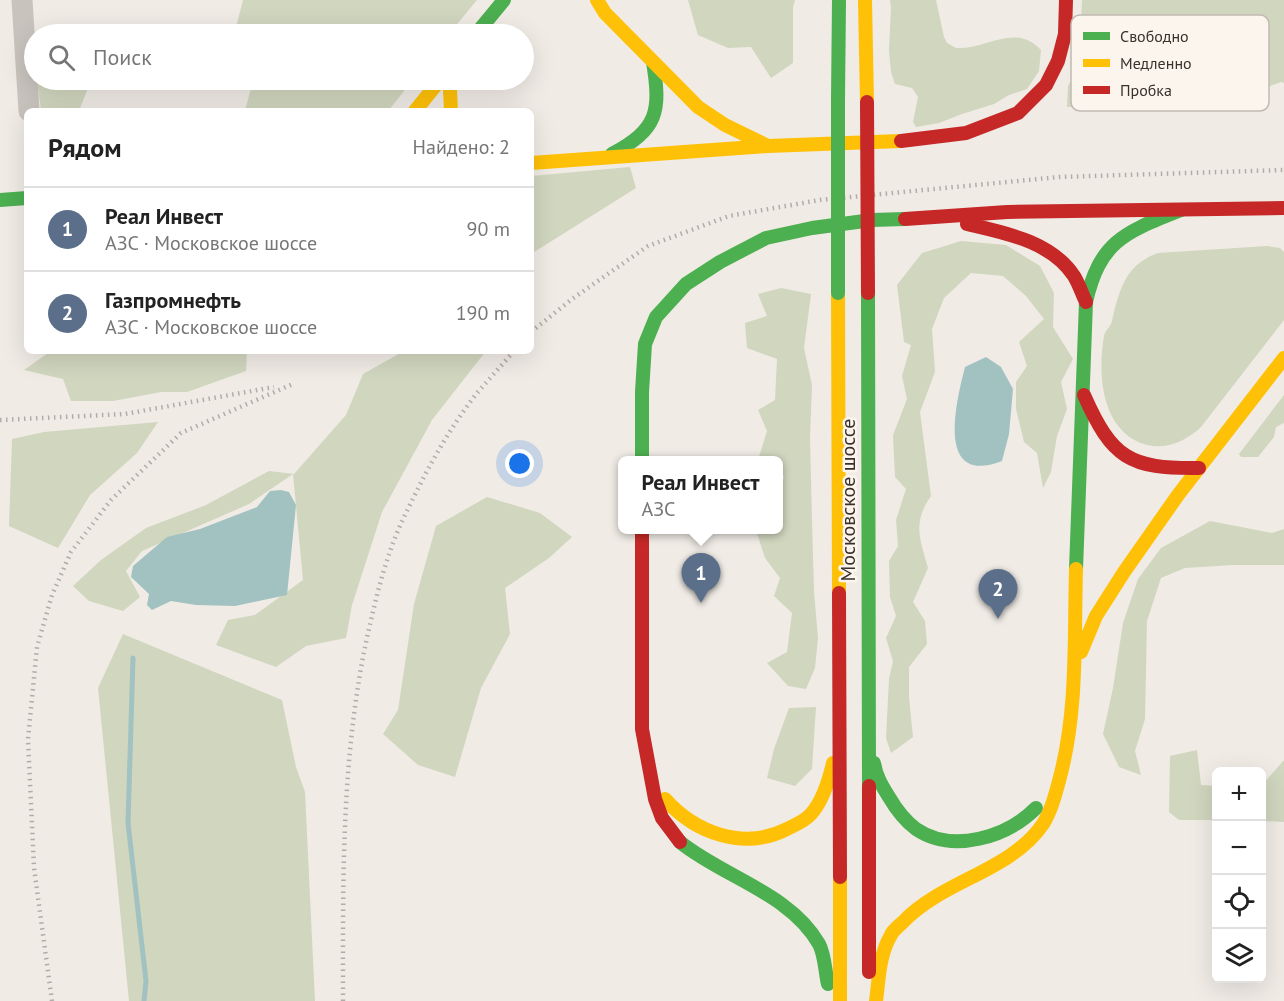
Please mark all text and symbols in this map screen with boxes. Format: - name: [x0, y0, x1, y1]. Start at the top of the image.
- legend: [1071, 15, 1269, 111]
- search box: [24, 24, 534, 90]
- text: Свободно: [1120, 26, 1189, 46]
- icon: search: [45, 41, 78, 74]
- text: Поиск: [93, 43, 152, 71]
- text: Медленно: [1120, 53, 1192, 73]
- text: Пробка: [1120, 80, 1172, 100]
- text: Рядом: [48, 131, 122, 164]
- text: Найдено: 2: [413, 134, 510, 160]
- text: Реал Инвест: [105, 202, 223, 230]
- text: 1: [62, 216, 73, 242]
- text: 90 m: [467, 216, 510, 242]
- text: АЗС · Московское шоссе: [105, 230, 317, 256]
- text: Газпромнефть: [105, 286, 241, 314]
- text: 2: [62, 300, 73, 326]
- text: 190 m: [456, 300, 510, 326]
- text: АЗС · Московское шоссе: [105, 314, 317, 340]
- street label: Московское шоссе: [835, 419, 861, 581]
- your location: [505, 449, 534, 478]
- popup: [618, 456, 783, 534]
- text: Реал Инвест: [641, 468, 760, 496]
- text: АЗС: [641, 496, 675, 522]
- pin: 1: [682, 554, 720, 603]
- pin: 2: [978, 570, 1018, 619]
- map controls: [1212, 767, 1266, 983]
- button: +: [1212, 767, 1266, 821]
- button: −: [1212, 821, 1266, 875]
- button: locate: [1212, 875, 1266, 929]
- button: layers: [1212, 929, 1266, 983]

